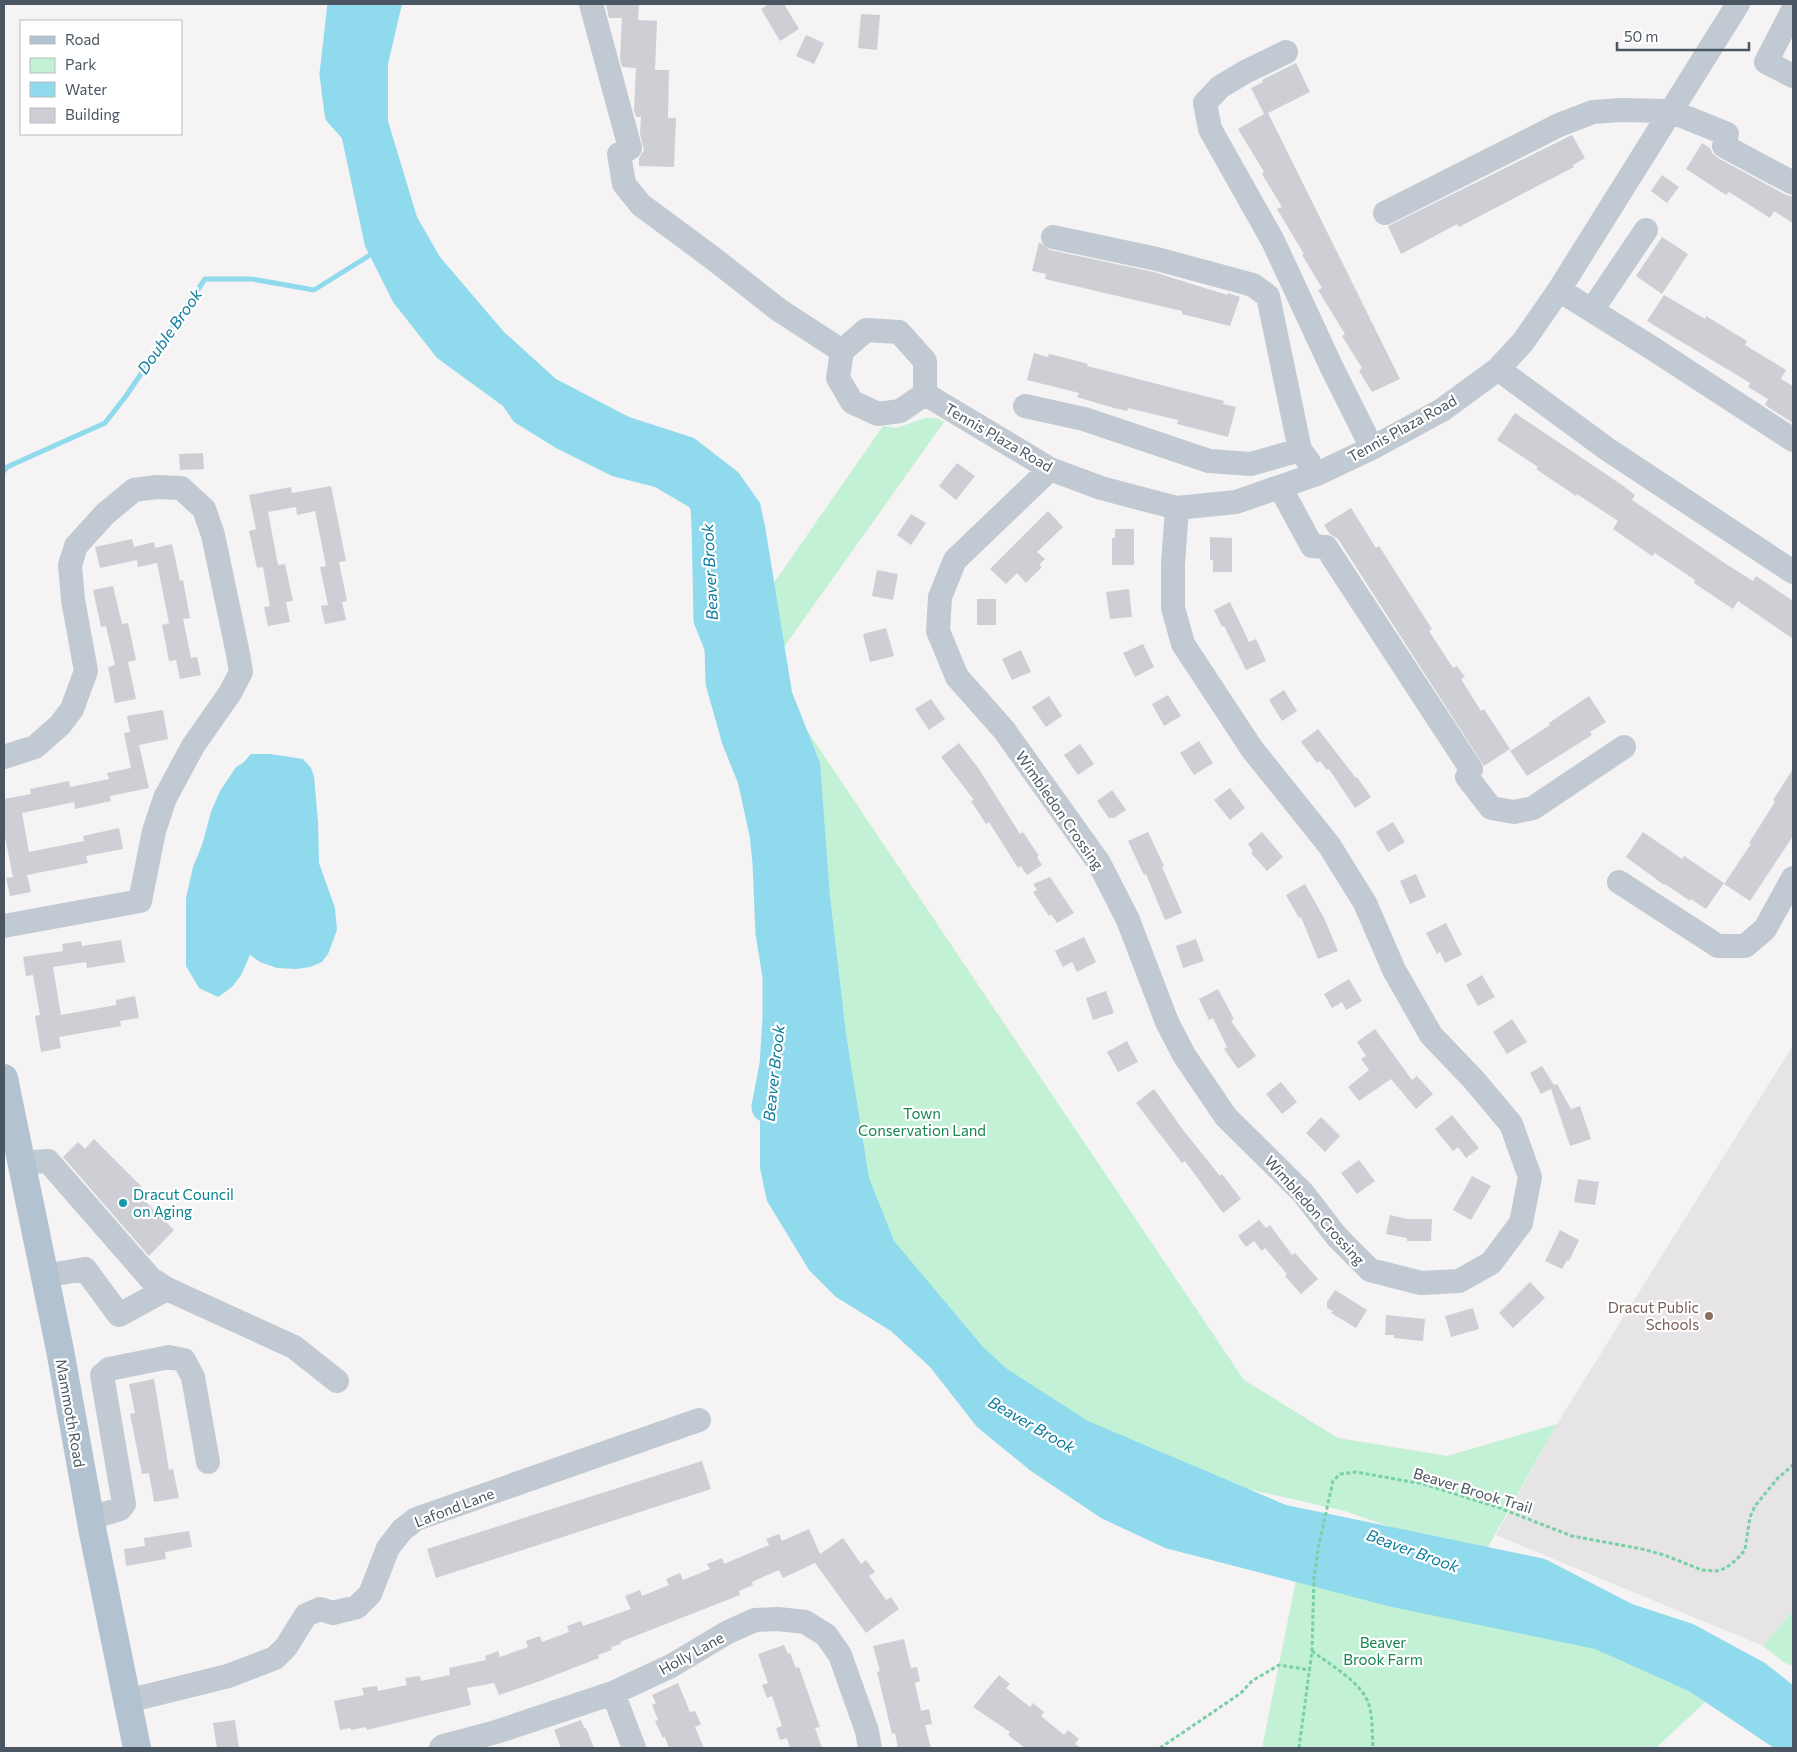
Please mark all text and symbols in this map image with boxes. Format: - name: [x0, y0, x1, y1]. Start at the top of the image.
- legend: [20, 20, 182, 135]
- scale bar: [1617, 20, 1750, 52]
- text: 50 m: [1624, 27, 1658, 45]
- text: Road: [65, 30, 100, 48]
- text: Park: [65, 55, 96, 73]
- text: Water: [65, 80, 107, 98]
- text: Building: [65, 105, 120, 123]
- water label: Double Brook: [133, 285, 206, 377]
- street label: Tennis Plaza Road: [1345, 391, 1459, 465]
- street label: Tennis Plaza Road: [942, 399, 1056, 475]
- water label: Beaver Brook: [697, 523, 721, 621]
- street label: Wimbledon Crossing: [1012, 747, 1108, 873]
- water label: Beaver Brook: [758, 1023, 788, 1122]
- park label: Town Conservation Land: [858, 1104, 986, 1139]
- street label: Wimbledon Crossing: [1261, 1152, 1369, 1268]
- place label: Dracut Council on Aging: [133, 1185, 234, 1220]
- marker: Dracut Council on Aging: [117, 1197, 129, 1209]
- place label: Dracut Public Schools: [1608, 1298, 1699, 1333]
- marker: Dracut Public Schools: [1703, 1310, 1715, 1322]
- street label: Mammoth Road: [53, 1357, 89, 1469]
- water label: Beaver Brook: [985, 1392, 1079, 1457]
- street label: Beaver Brook Trail: [1411, 1463, 1535, 1517]
- street label: Lafond Lane: [412, 1484, 497, 1530]
- water label: Beaver Brook: [1364, 1524, 1462, 1576]
- street label: Holly Lane: [655, 1628, 727, 1678]
- park label: Beaver Brook Farm: [1343, 1633, 1423, 1668]

